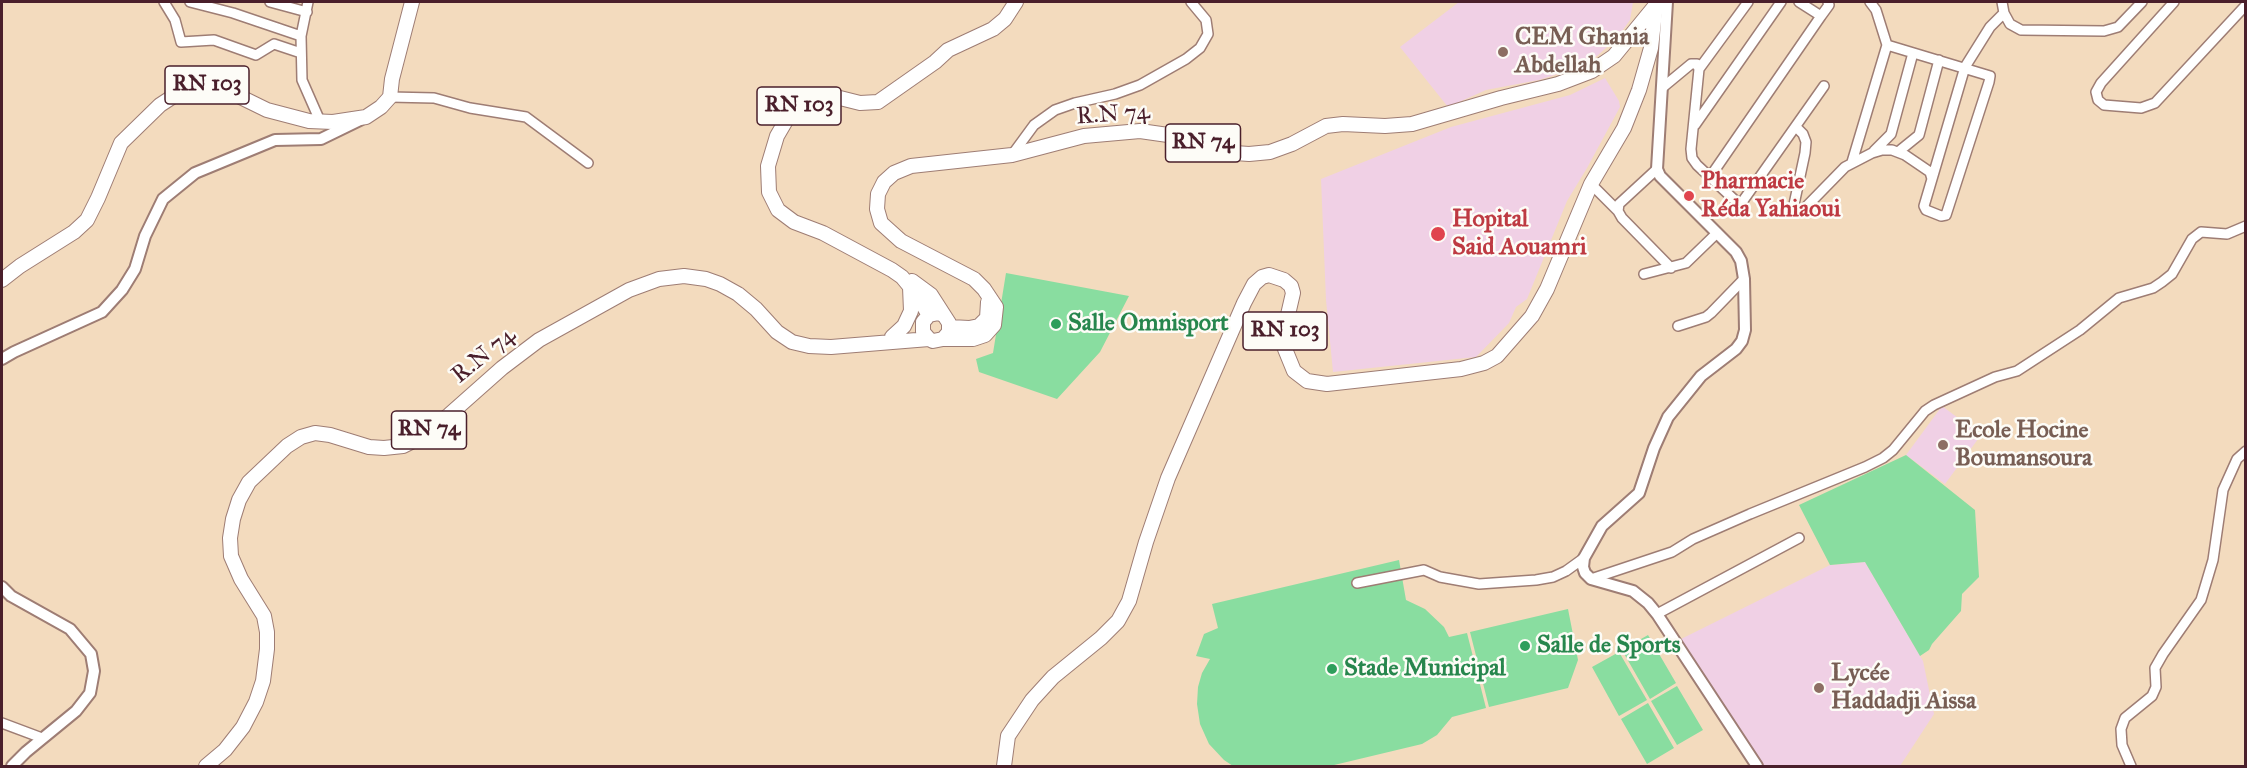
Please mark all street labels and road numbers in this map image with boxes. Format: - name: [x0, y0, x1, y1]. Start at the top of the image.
- road number: RN 103: [165, 66, 249, 104]
- road number: RN 103: [757, 87, 841, 125]
- street label: R.N 74: [1075, 98, 1151, 132]
- road number: RN 74: [1166, 124, 1240, 162]
- road number: RN 103: [1243, 312, 1327, 350]
- street label: R.N 74: [446, 322, 522, 390]
- road number: RN 74: [392, 411, 466, 449]

